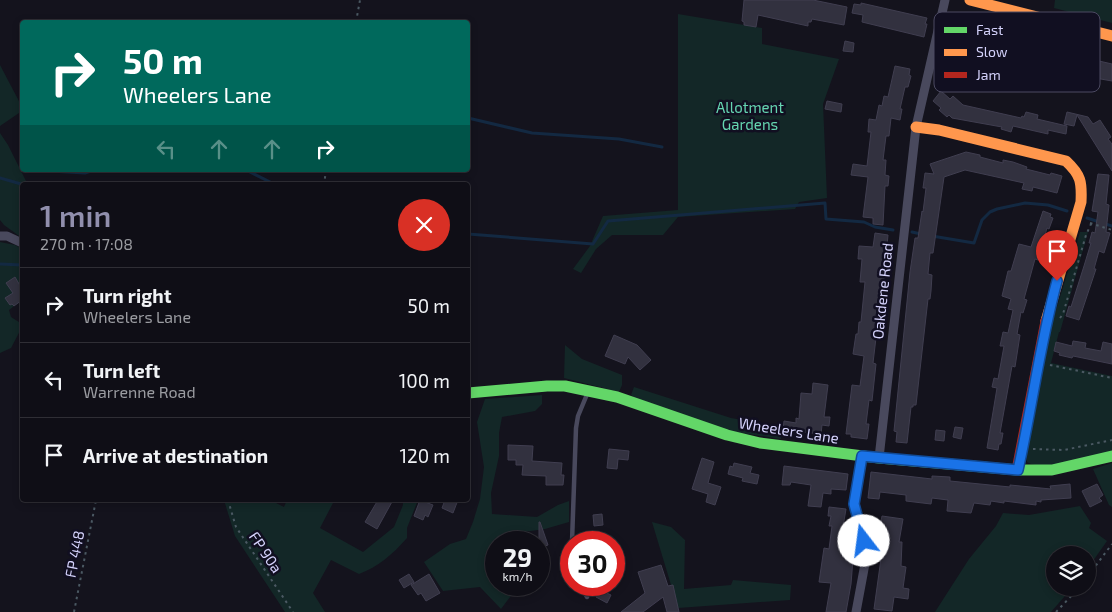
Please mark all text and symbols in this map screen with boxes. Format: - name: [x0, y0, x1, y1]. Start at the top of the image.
- legend: [934, 12, 1100, 92]
- text: Fast: [976, 21, 1003, 38]
- text: 50 m: [123, 39, 203, 81]
- icon: right: [40, 40, 105, 105]
- text: Slow: [976, 43, 1008, 60]
- text: Jam: [976, 66, 1001, 83]
- text: Wheelers Lane: [123, 81, 272, 107]
- park label: Allotment Gardens: [716, 98, 784, 133]
- icon: left: [152, 135, 180, 163]
- icon: ahead: [205, 135, 233, 163]
- icon: ahead: [258, 135, 286, 163]
- icon: right: [311, 135, 339, 163]
- text: 1 min: [40, 197, 111, 233]
- button: close: [398, 199, 450, 251]
- pin: [1036, 230, 1078, 281]
- text: 270 m · 17:08: [40, 234, 133, 253]
- icon: arrive: [1043, 237, 1071, 265]
- street label: Oakdene Road: [868, 242, 896, 340]
- text: Turn right: [83, 284, 171, 307]
- icon: right: [40, 291, 68, 319]
- text: 50 m: [407, 294, 450, 317]
- text: Wheelers Lane: [83, 307, 191, 326]
- text: Turn left: [83, 359, 160, 382]
- icon: left: [40, 366, 68, 394]
- text: 100 m: [399, 369, 450, 392]
- text: Warrenne Road: [83, 382, 196, 401]
- street label: Wheelers Lane: [738, 413, 840, 447]
- icon: arrive: [40, 441, 68, 469]
- text: Arrive at destination: [83, 444, 268, 467]
- text: 120 m: [399, 444, 450, 467]
- position arrow: [837, 514, 889, 566]
- street label: FP 90a: [246, 528, 286, 576]
- street label: FP 448: [61, 529, 87, 579]
- speed limit sign: 30: [560, 531, 625, 596]
- text: 29: [503, 542, 532, 572]
- map controls: [1046, 546, 1096, 596]
- button: layers: [1046, 546, 1096, 596]
- text: km/h: [503, 569, 532, 583]

